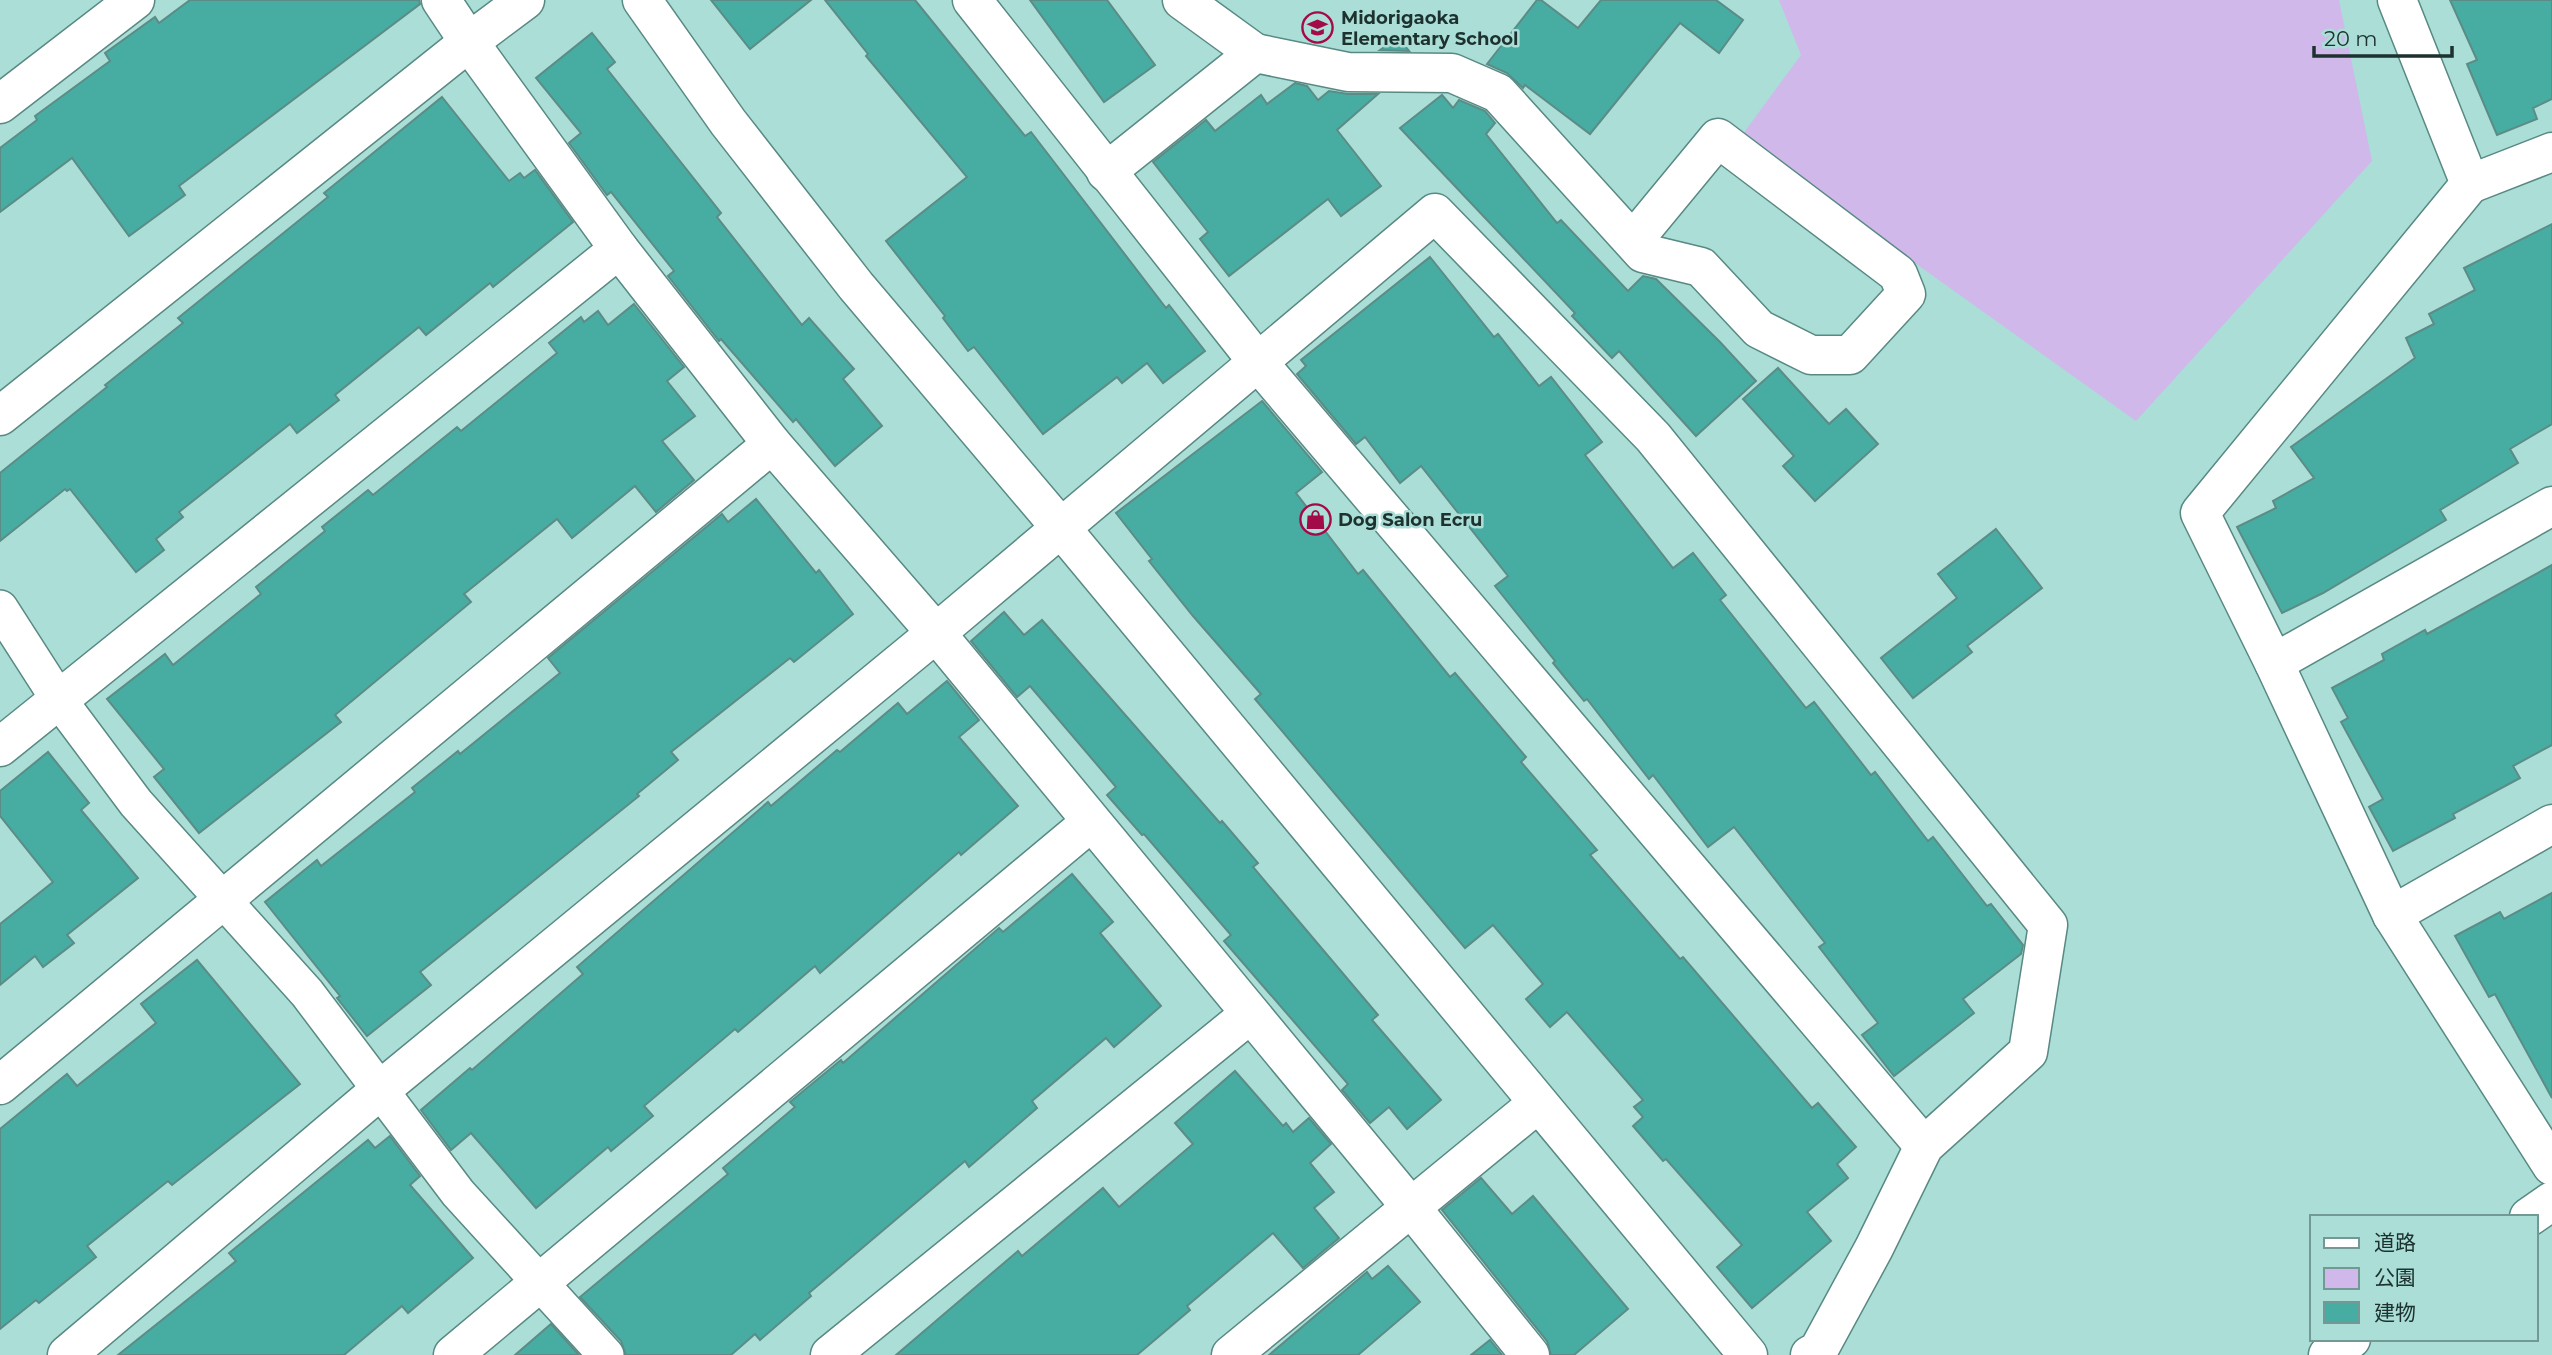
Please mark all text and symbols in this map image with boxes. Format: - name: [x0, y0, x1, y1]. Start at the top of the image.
- place label: Midorigaoka Elementary School: [1341, 7, 1518, 50]
- school or university icon: Midorigaoka Elementary School: [1301, 11, 1335, 45]
- scale bar: [2314, 14, 2452, 58]
- text: 20 m: [2324, 26, 2378, 51]
- shop icon: Dog Salon Ecru: [1298, 503, 1332, 537]
- place label: Dog Salon Ecru: [1338, 509, 1482, 531]
- legend: [2310, 1215, 2538, 1341]
- text: 道路: [2374, 1230, 2416, 1255]
- text: 公園: [2374, 1265, 2416, 1290]
- text: 建物: [2374, 1300, 2416, 1325]

